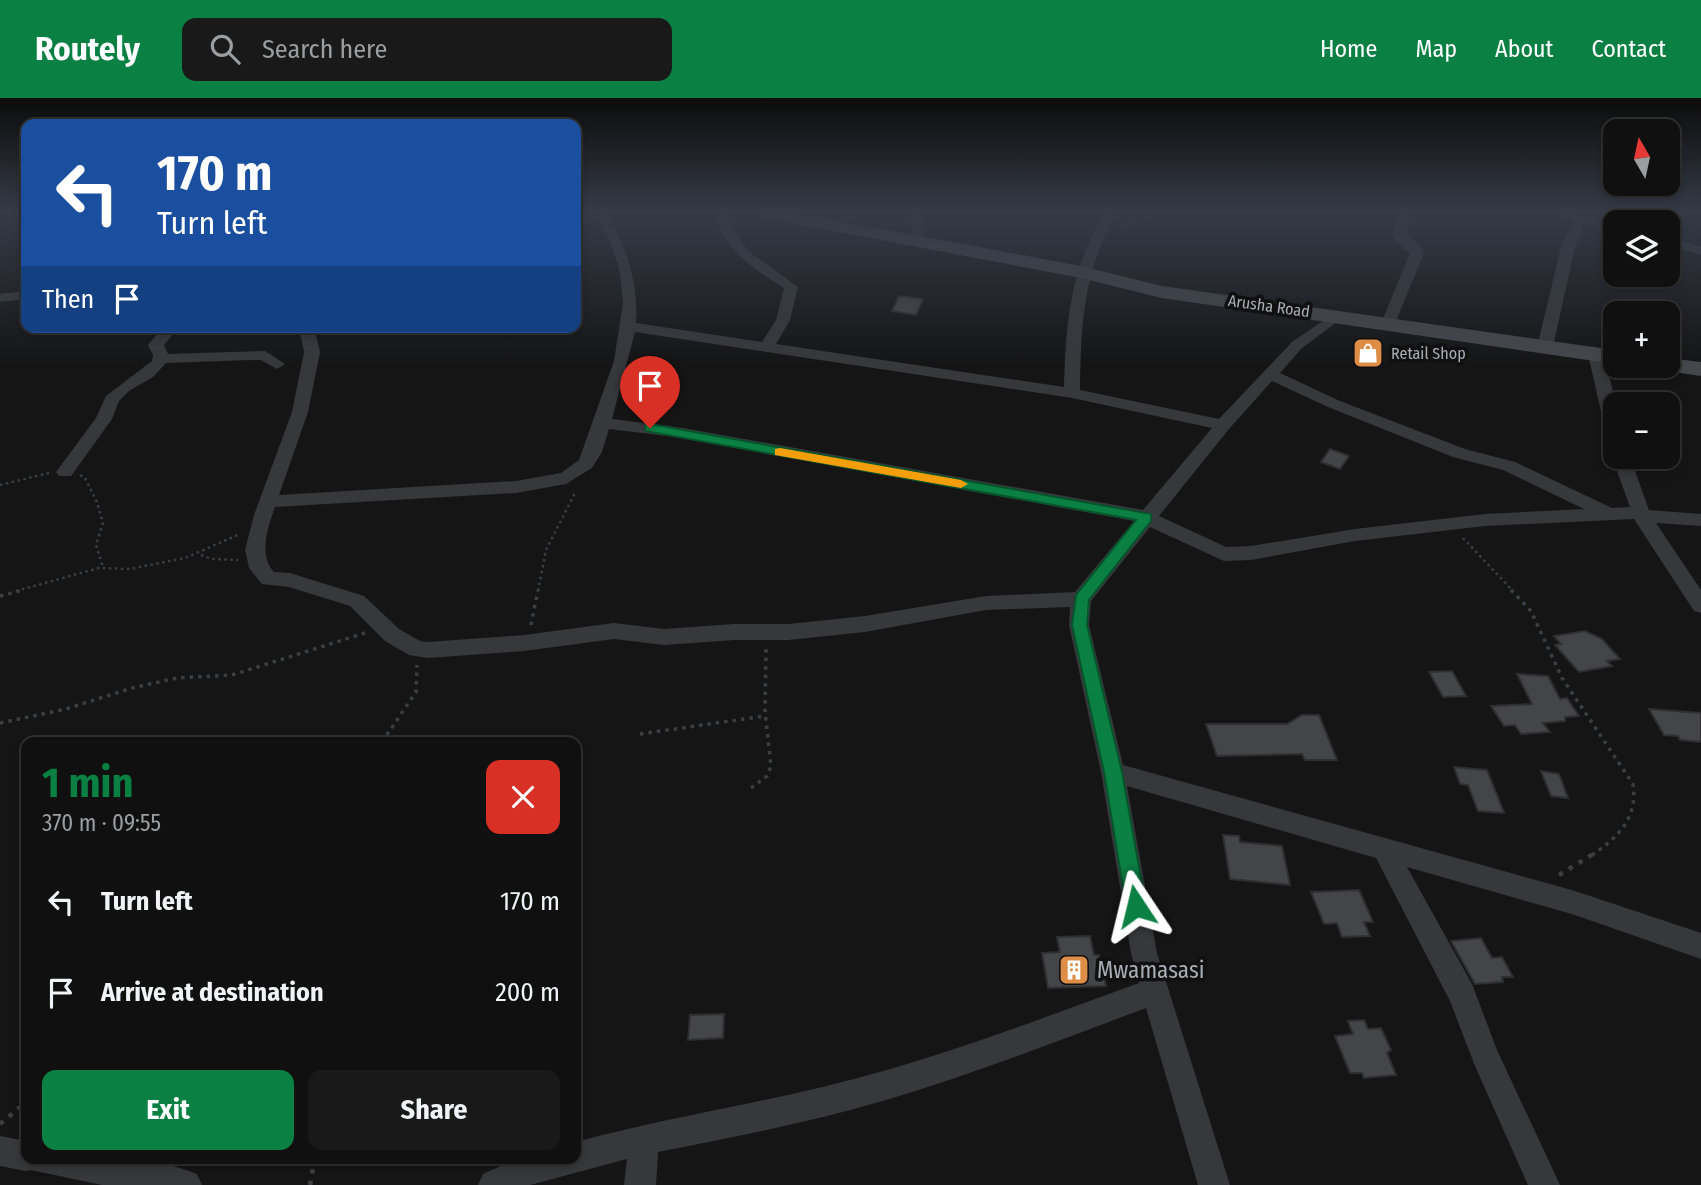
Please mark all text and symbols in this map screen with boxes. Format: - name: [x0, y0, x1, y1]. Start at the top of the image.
- search box: [182, 18, 672, 81]
- text: Routely: [35, 29, 140, 69]
- icon: search: [206, 30, 244, 68]
- text: Search here: [262, 34, 387, 65]
- text: Home: [1320, 35, 1377, 63]
- text: Map: [1415, 35, 1457, 63]
- text: About: [1495, 35, 1553, 63]
- text: Contact: [1591, 35, 1666, 63]
- north arrow: [1603, 119, 1680, 196]
- map controls: [1603, 119, 1680, 469]
- text: 170 m: [157, 144, 273, 203]
- icon: left: [42, 147, 133, 238]
- text: Turn left: [157, 204, 267, 242]
- button: layers: [1603, 210, 1680, 287]
- icon: arrive: [108, 280, 146, 318]
- text: Then: [42, 284, 94, 315]
- street label: Arusha Road: [1227, 291, 1311, 321]
- button: +: [1603, 301, 1680, 378]
- shop icon: Retail Shop: [1351, 336, 1385, 370]
- place label: Retail Shop: [1391, 344, 1466, 363]
- pin: [620, 356, 680, 428]
- icon: arrive: [631, 367, 669, 405]
- button: −: [1603, 392, 1680, 469]
- text: 1 min: [42, 758, 133, 808]
- button: close: [486, 760, 560, 834]
- text: 370 m · 09:55: [42, 809, 161, 837]
- position arrow: [1099, 869, 1173, 943]
- icon: left: [42, 883, 80, 921]
- text: Turn left: [101, 886, 193, 917]
- text: 170 m: [500, 886, 560, 917]
- building icon: Mwamasasi: [1057, 953, 1091, 987]
- place label: Mwamasasi: [1097, 956, 1205, 984]
- icon: arrive: [42, 974, 80, 1012]
- text: Arrive at destination: [101, 977, 324, 1008]
- text: 200 m: [495, 977, 560, 1008]
- button: Exit: [42, 1070, 294, 1150]
- button: Share: [308, 1070, 560, 1150]

